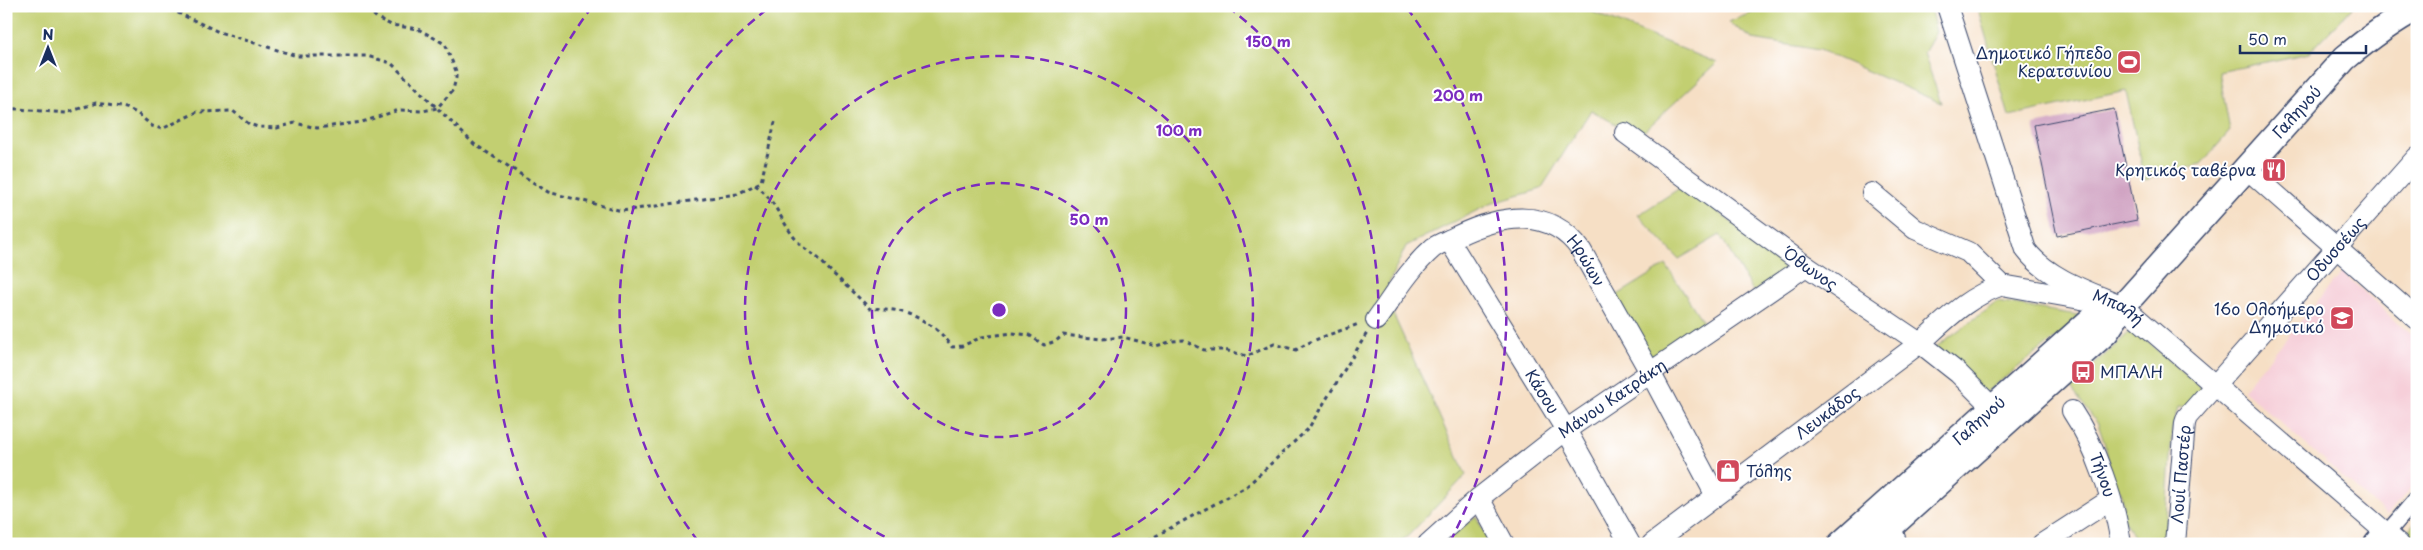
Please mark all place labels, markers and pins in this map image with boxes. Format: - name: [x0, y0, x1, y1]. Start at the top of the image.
- place label: Δημοτικό Γήπεδο Κερατσινίου: [1976, 40, 2112, 82]
- sports icon: Δημοτικό Γήπεδο Κερατσινίου: [2116, 49, 2142, 75]
- place label: Κρητικός ταβέρνα: [2115, 157, 2256, 181]
- restaurant icon: Κρητικός ταβέρνα: [2261, 157, 2287, 183]
- place label: 16o Ολοήμερο Δημοτικό: [2214, 296, 2324, 338]
- centre of rings: [990, 301, 1008, 319]
- school or university icon: 16o Ολοήμερο Δημοτικό: [2329, 305, 2355, 331]
- bus stop icon: ΜΠΑΛΗ: [2070, 359, 2096, 385]
- place label: ΜΠΑΛΗ: [2100, 359, 2163, 383]
- shop icon: Τόλης: [1715, 458, 1741, 484]
- place label: Τόλης: [1746, 458, 1792, 482]

